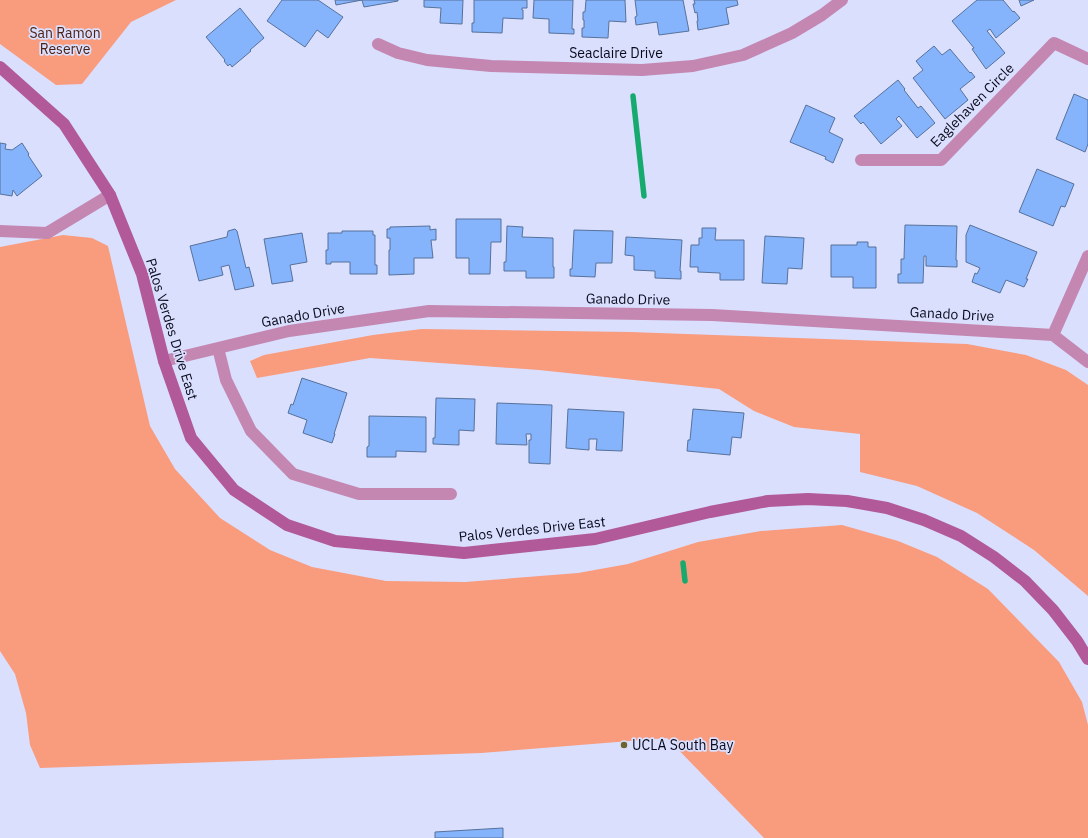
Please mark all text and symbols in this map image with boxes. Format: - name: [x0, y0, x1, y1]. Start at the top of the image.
- park label: San Ramon Reserve: [29, 24, 101, 58]
- street label: Seaclaire Drive: [569, 44, 663, 62]
- street label: Eaglehaven Circle: [926, 59, 1018, 151]
- street label: Palos Verdes Drive East: [142, 256, 202, 402]
- street label: Ganado Drive: [586, 289, 671, 309]
- street label: Ganado Drive: [260, 299, 346, 331]
- street label: Ganado Drive: [909, 303, 995, 325]
- street label: Palos Verdes Drive East: [458, 512, 606, 546]
- place label: UCLA South Bay: [632, 736, 733, 754]
- marker: UCLA South Bay: [619, 740, 629, 750]

